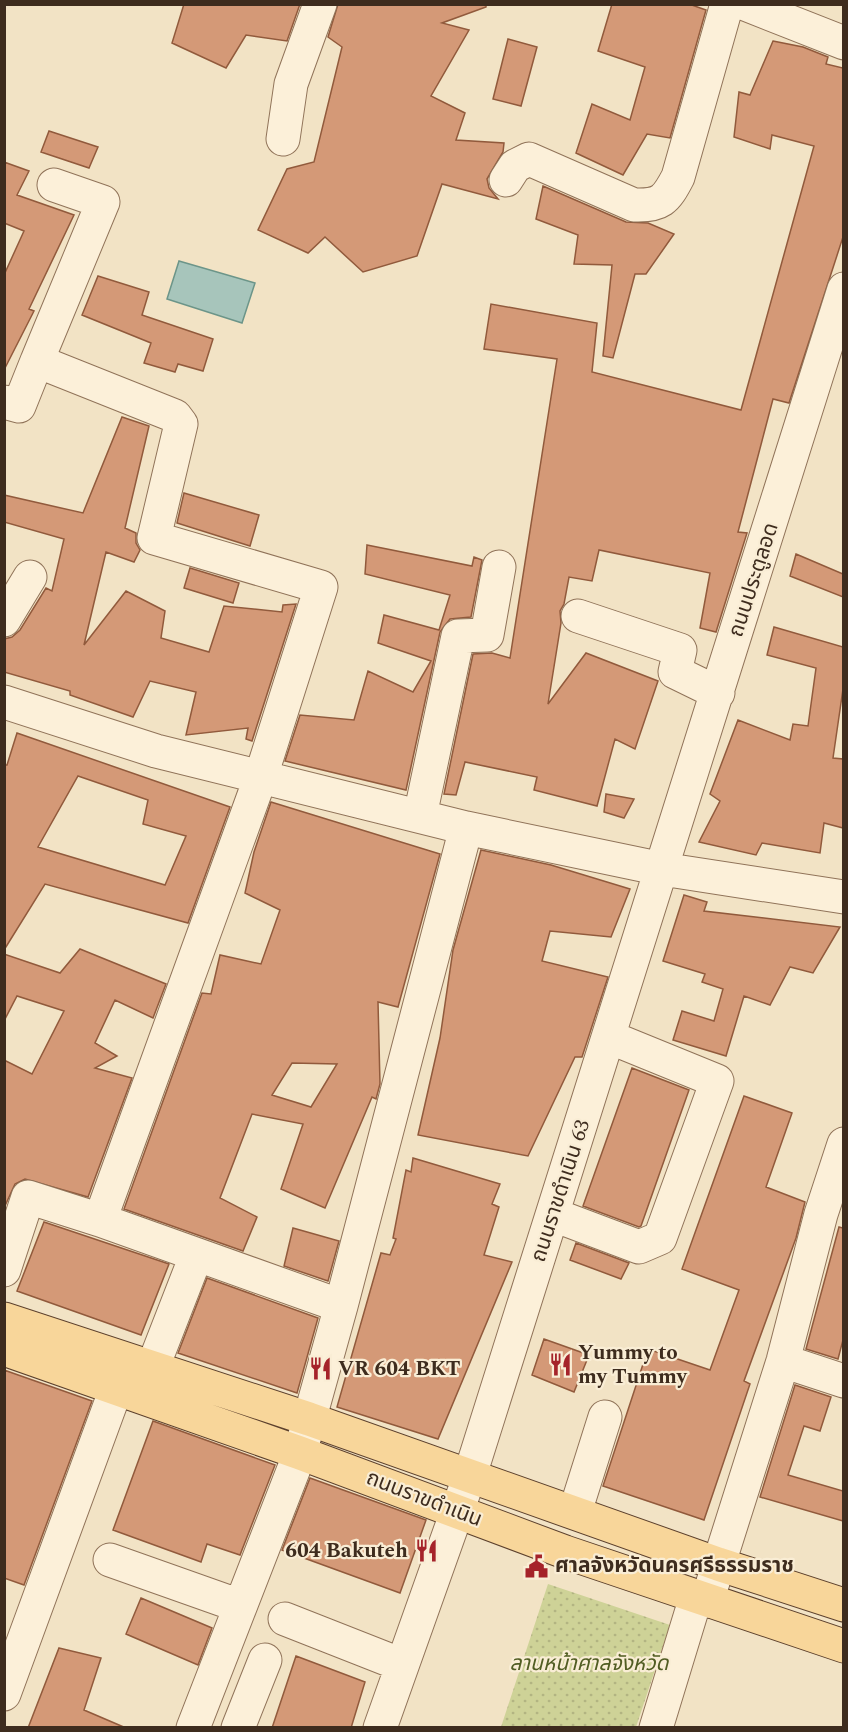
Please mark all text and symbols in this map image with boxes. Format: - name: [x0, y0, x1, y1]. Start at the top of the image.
- street label: ถนนประตูลอด: [720, 519, 788, 641]
- street label: ถนนราขดำเนิน 63: [523, 1115, 599, 1266]
- place label: Yummy to my Tummy: [578, 1337, 688, 1393]
- restaurant icon: Yummy to my Tummy: [547, 1352, 573, 1378]
- place label: VR 604 BKT: [338, 1353, 461, 1385]
- restaurant icon: VR 604 BKT: [307, 1356, 333, 1382]
- street label: ถนนราขดำเนิน: [361, 1462, 487, 1536]
- place label: 604 Bakuteh: [285, 1535, 408, 1567]
- restaurant icon: 604 Bakuteh: [413, 1538, 439, 1564]
- place label: ศาลจังหวัดนครศรีธรรมราช: [555, 1550, 794, 1582]
- public building icon: ศาลจังหวัดนครศรีธรรมราช: [524, 1553, 550, 1579]
- park label: ลานหน้าศาลจังหวัด: [510, 1648, 669, 1680]

